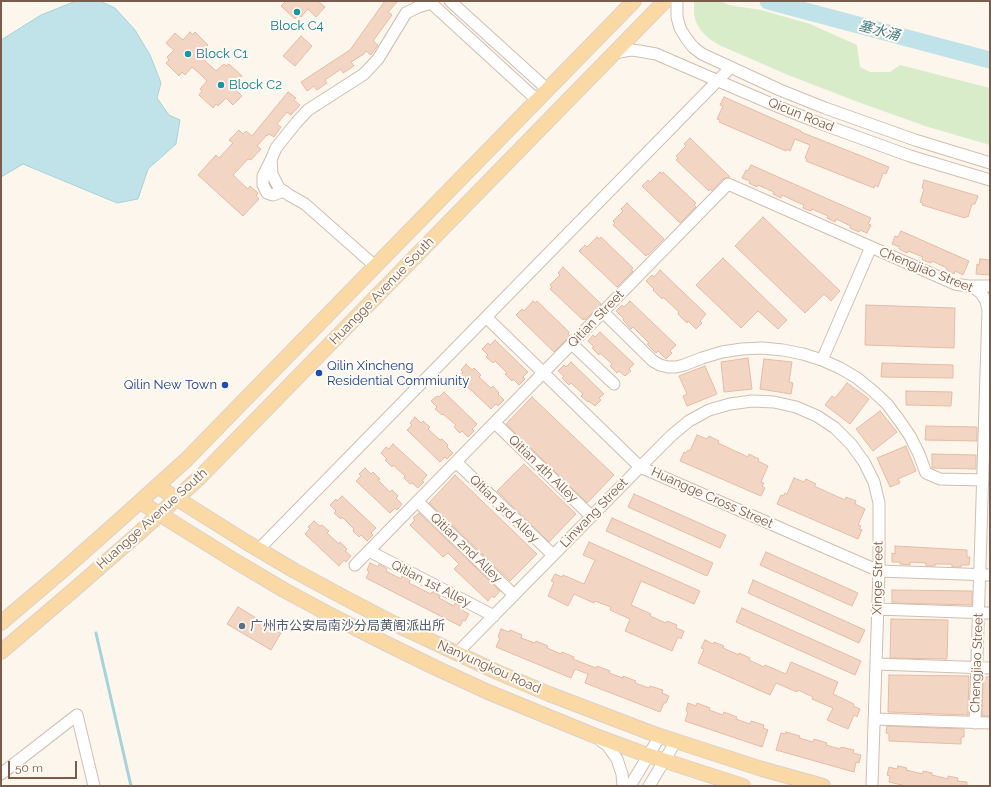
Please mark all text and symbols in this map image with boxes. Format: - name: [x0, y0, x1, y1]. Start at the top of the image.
- marker: Block C4: [292, 7, 302, 17]
- water label: 塞水涌: [857, 17, 901, 45]
- place label: Block C4: [270, 18, 324, 34]
- place label: Block C1: [196, 46, 248, 62]
- marker: Block C1: [183, 49, 193, 59]
- place label: Block C2: [229, 77, 282, 93]
- marker: Block C2: [216, 80, 226, 90]
- street label: Qicun Road: [766, 95, 836, 135]
- street label: Huangge Avenue South: [327, 234, 437, 348]
- street label: Chengjiao Street: [877, 244, 975, 296]
- street label: Qitian Street: [565, 287, 627, 351]
- place label: Qilin Xincheng Residential Commiunity: [327, 358, 469, 389]
- marker: Qilin Xincheng Residential Commiunity: [314, 368, 324, 378]
- place label: Qilin New Town: [124, 377, 217, 393]
- marker: Qilin New Town: [220, 380, 230, 390]
- street label: Qitian 4th Alley: [505, 432, 581, 506]
- street label: Huangge Cross Street: [649, 464, 775, 532]
- street label: Huangge Avenue South: [94, 465, 210, 573]
- street label: Qitian 3rd Alley: [466, 472, 542, 546]
- street label: Linwang Street: [557, 475, 631, 551]
- street label: Qitian 2nd Alley: [427, 510, 505, 586]
- street label: Xinge Street: [870, 541, 886, 615]
- street label: Qitian 1st Alley: [388, 557, 474, 611]
- street label: Chengjiao Street: [967, 613, 987, 713]
- place label: 广州市公安局南沙分局黄阁派出所: [250, 618, 445, 634]
- marker: 广州市公安局南沙分局黄阁派出所: [237, 621, 247, 631]
- street label: Nanyungkou Road: [435, 637, 543, 697]
- scale bar: [10, 753, 79, 779]
- text: 50 m: [15, 761, 43, 775]

